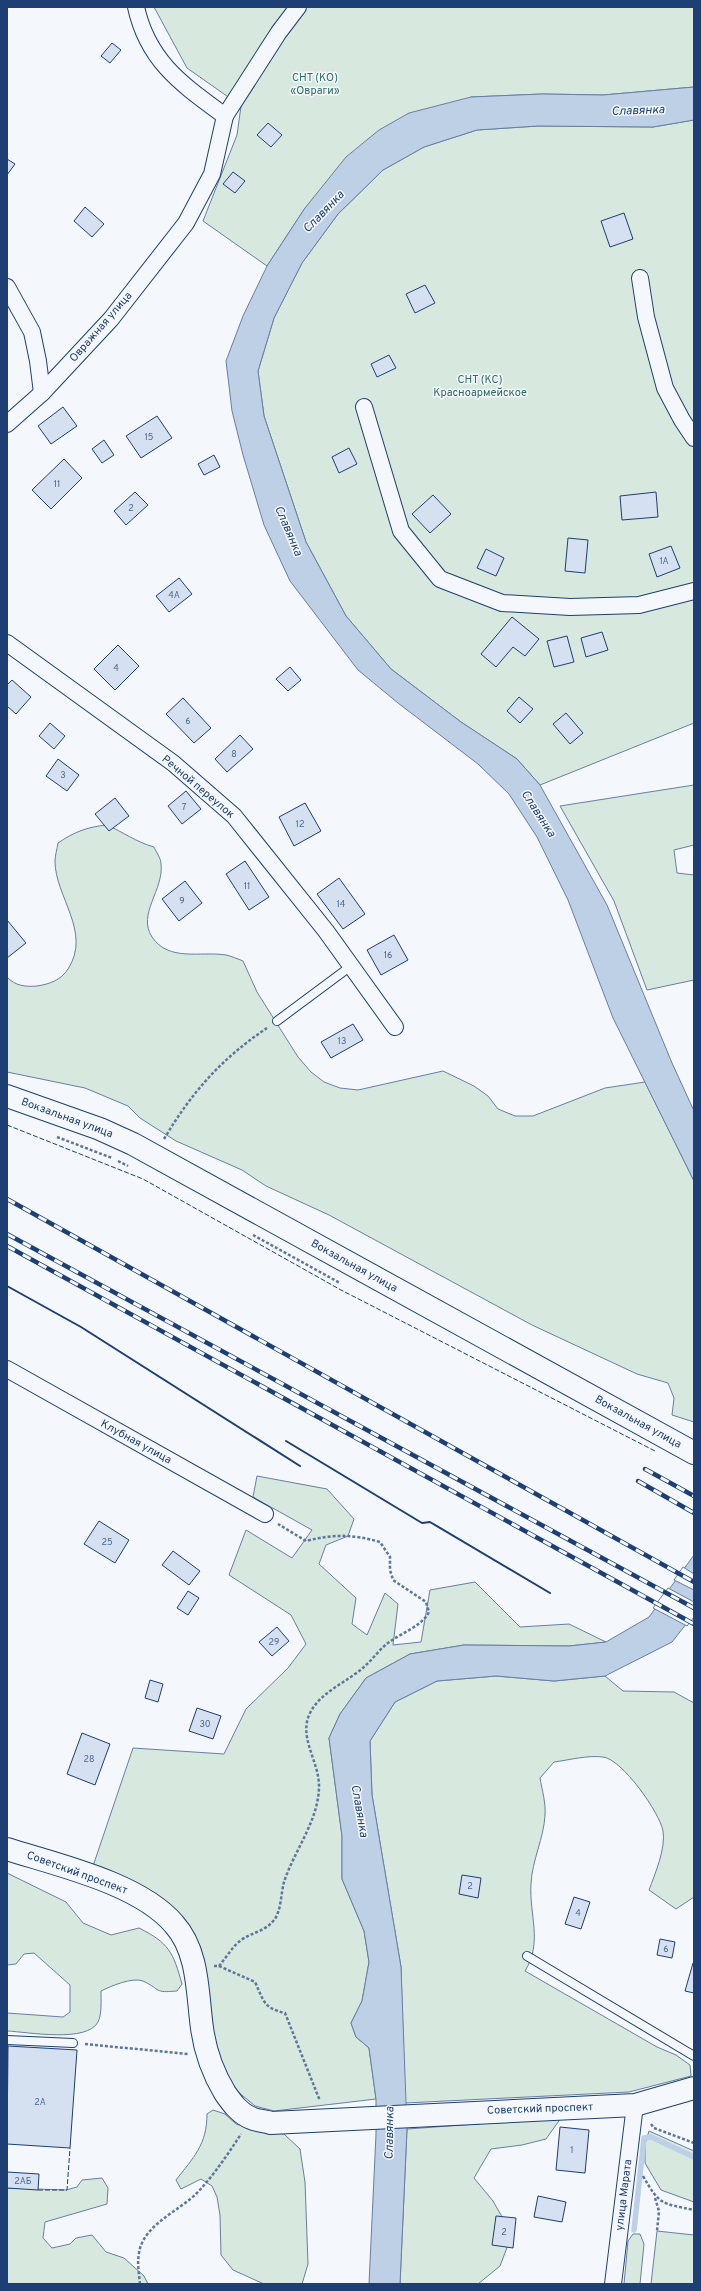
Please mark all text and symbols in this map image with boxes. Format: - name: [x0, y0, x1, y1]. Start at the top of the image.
- park label: СНТ (КО) «Овраги»: [290, 71, 340, 98]
- water label: Славянка: [611, 102, 666, 120]
- water label: Славянка: [300, 187, 349, 237]
- street label: Овражная улица: [67, 289, 135, 365]
- park label: СНТ (КС) Красноармейское: [433, 373, 527, 400]
- house number: 15: [145, 432, 153, 443]
- house number: 11: [54, 479, 60, 490]
- house number: 2: [128, 503, 134, 514]
- water label: Славянка: [270, 503, 306, 559]
- house number: 1А: [659, 556, 669, 567]
- house number: 4А: [168, 590, 180, 601]
- house number: 4: [113, 663, 119, 674]
- house number: 6: [185, 716, 191, 727]
- house number: 8: [231, 749, 237, 760]
- street label: Речной переулок: [159, 752, 237, 822]
- house number: 3: [60, 770, 66, 781]
- water label: Славянка: [517, 787, 560, 841]
- house number: 7: [182, 802, 187, 813]
- house number: 12: [296, 819, 304, 830]
- house number: 11: [244, 881, 250, 892]
- house number: 9: [179, 896, 185, 907]
- house number: 14: [337, 899, 346, 910]
- house number: 16: [384, 950, 392, 961]
- house number: 13: [338, 1036, 346, 1047]
- street label: Вокзальная улица: [19, 1095, 115, 1141]
- street label: Вокзальная улица: [308, 1236, 400, 1296]
- street label: Вокзальная улица: [592, 1392, 684, 1452]
- street label: Клубная улица: [98, 1417, 174, 1467]
- house number: 25: [101, 1537, 113, 1548]
- house number: 29: [269, 1637, 279, 1648]
- house number: 30: [199, 1719, 211, 1730]
- house number: 28: [83, 1754, 95, 1765]
- water label: Славянка: [346, 1783, 372, 1839]
- street label: Советский проспект: [25, 1848, 129, 1898]
- house number: 2: [467, 1881, 473, 1892]
- house number: 4: [575, 1908, 581, 1919]
- house number: 6: [663, 1944, 669, 1955]
- house number: 2А: [34, 2097, 46, 2108]
- street label: Советский проспект: [487, 2100, 593, 2118]
- water label: Славянка: [382, 2105, 398, 2160]
- house number: 1: [570, 2145, 574, 2156]
- street label: улица Марата: [613, 2158, 635, 2231]
- house number: 2АБ: [14, 2176, 32, 2187]
- house number: 2: [501, 2227, 507, 2238]

